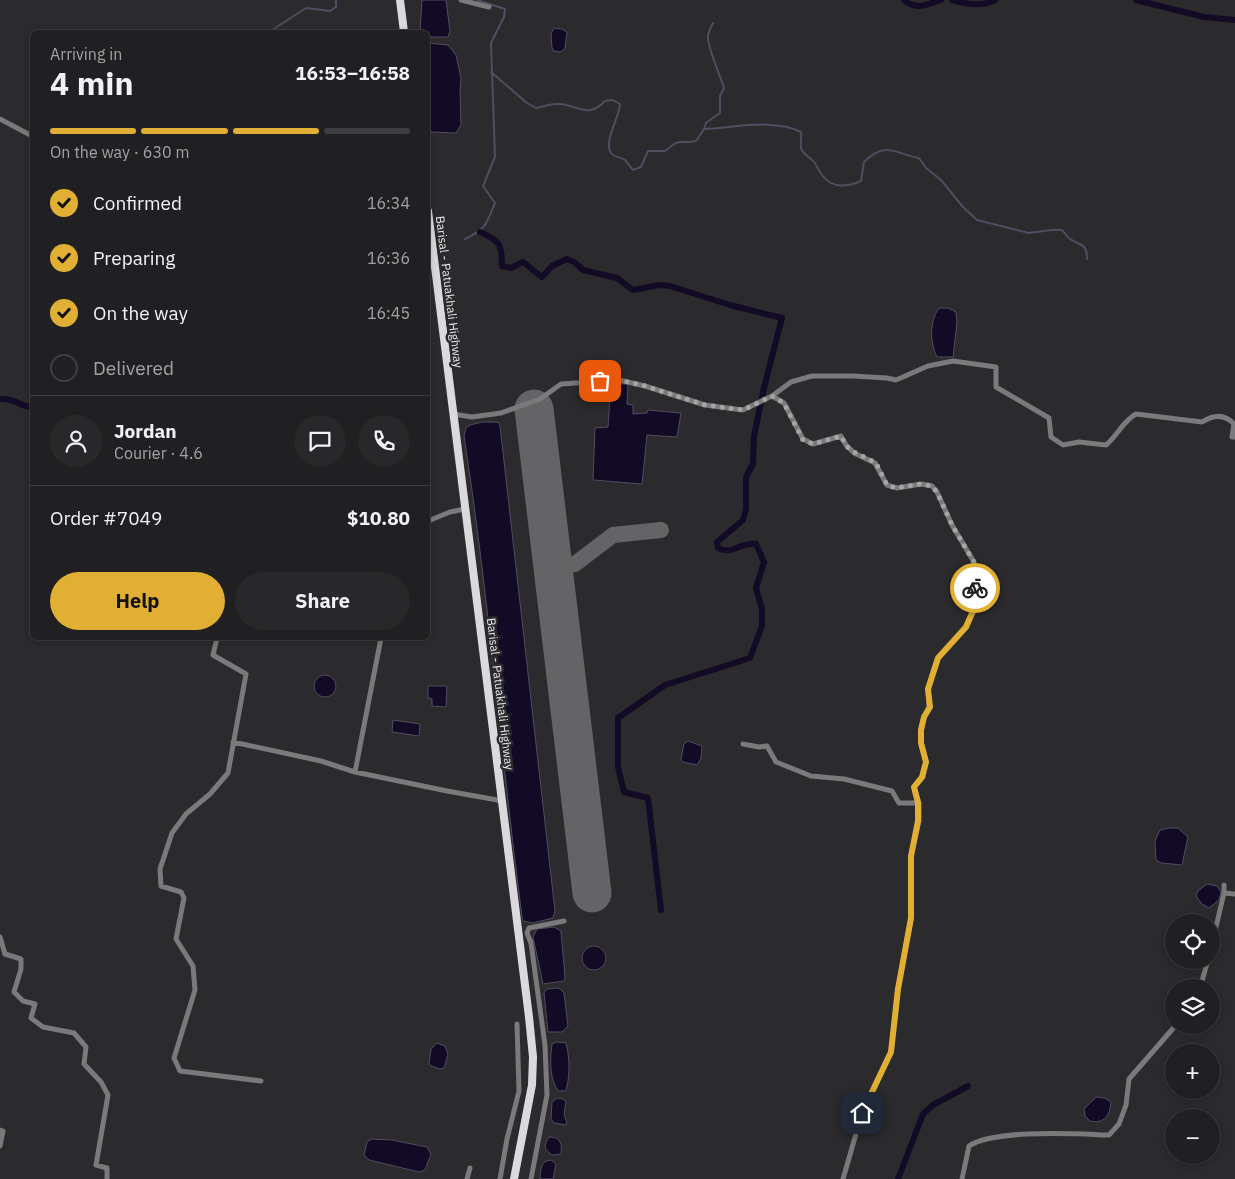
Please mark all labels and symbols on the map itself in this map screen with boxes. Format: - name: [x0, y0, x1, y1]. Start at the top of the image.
- street label: Barisal - Patuakhali Highway: [433, 215, 466, 369]
- pin: [579, 360, 621, 402]
- courier: [950, 563, 1000, 613]
- street label: Barisal - Patuakhali Highway: [484, 617, 517, 771]
- pin: [841, 1092, 883, 1134]

